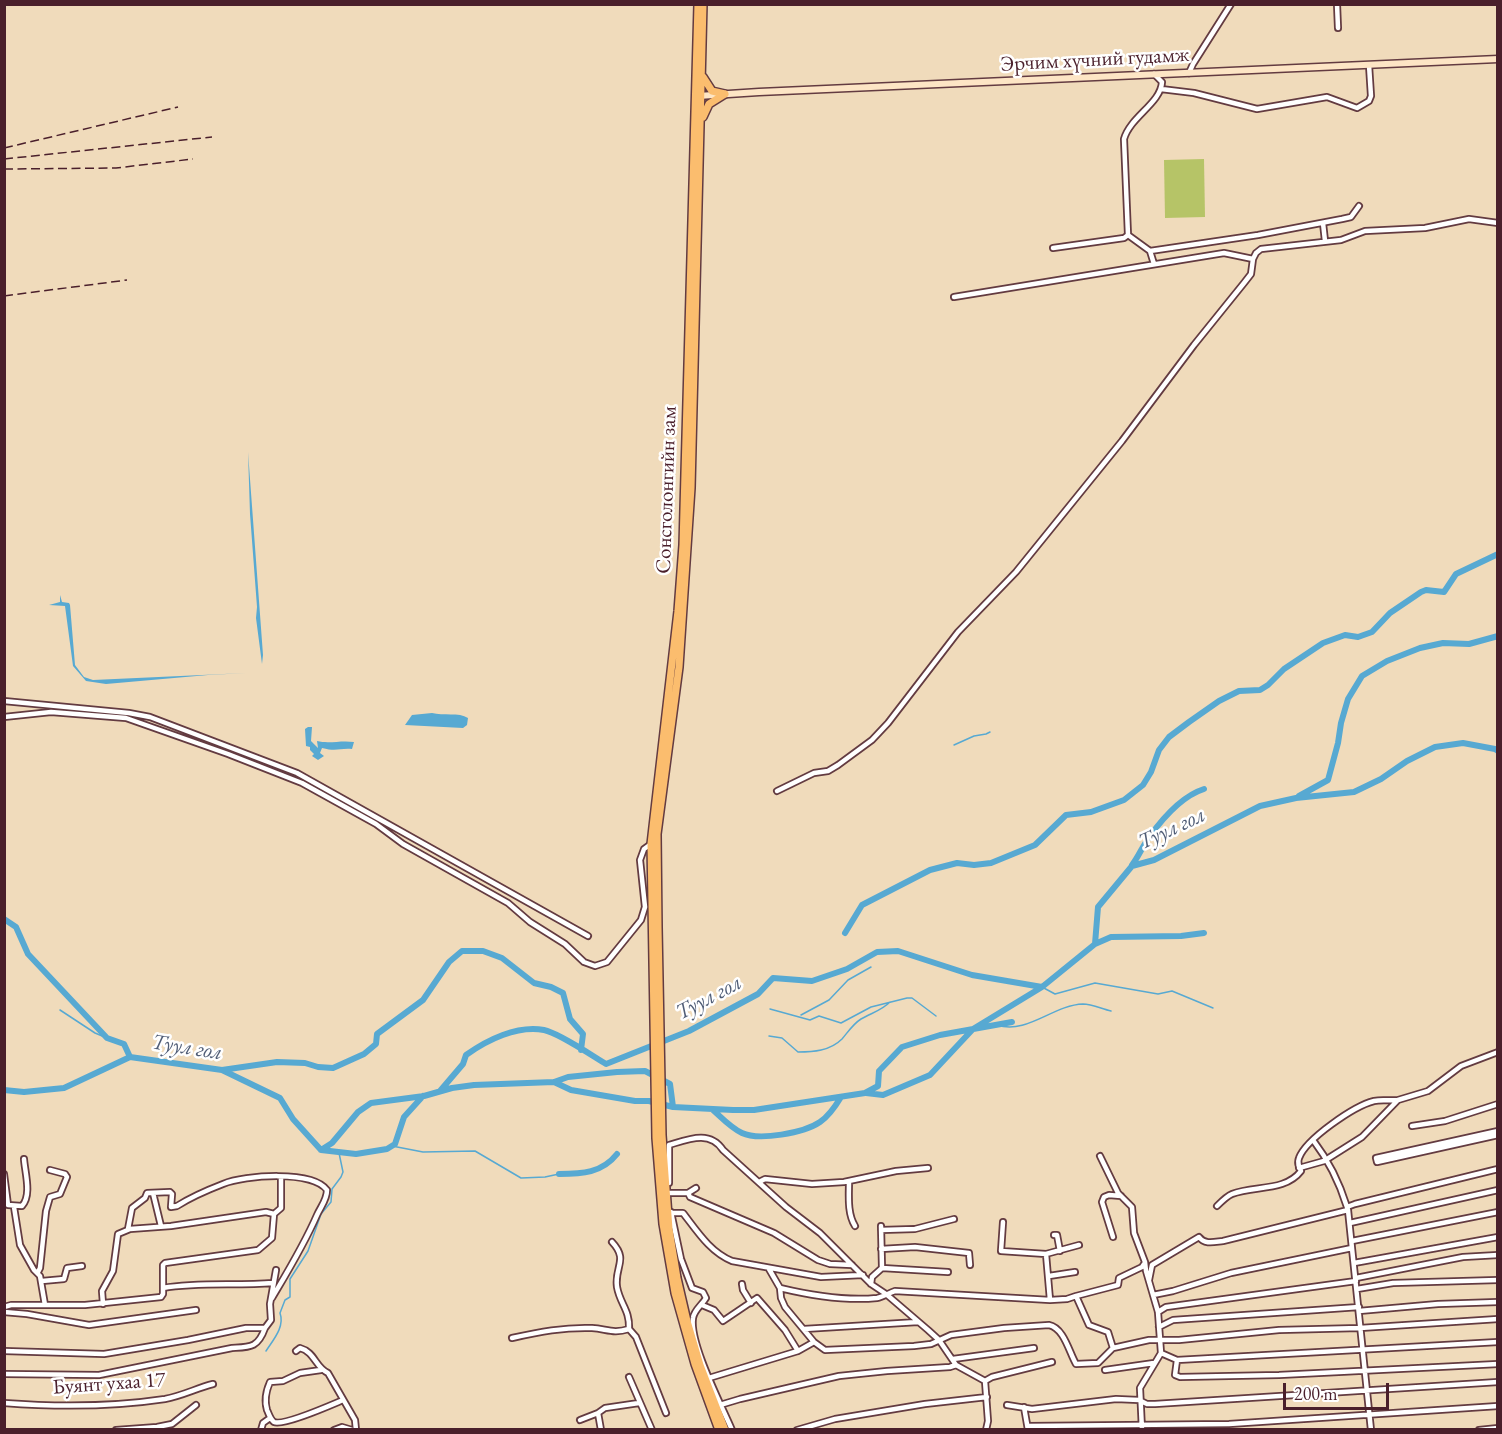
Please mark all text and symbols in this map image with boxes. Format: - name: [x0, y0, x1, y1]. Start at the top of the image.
- street label: Эрчим хүчний гудамж: [1000, 42, 1190, 78]
- street label: Сонсголонгийн зам: [651, 406, 683, 574]
- water label: Туул гол: [1134, 802, 1210, 856]
- water label: Туул гол: [671, 970, 747, 1026]
- water label: Туул гол: [150, 1029, 224, 1067]
- street label: Буянт ухаа 17: [52, 1367, 166, 1401]
- scale bar: [1286, 1371, 1392, 1409]
- text: 200 m: [1294, 1382, 1338, 1405]

